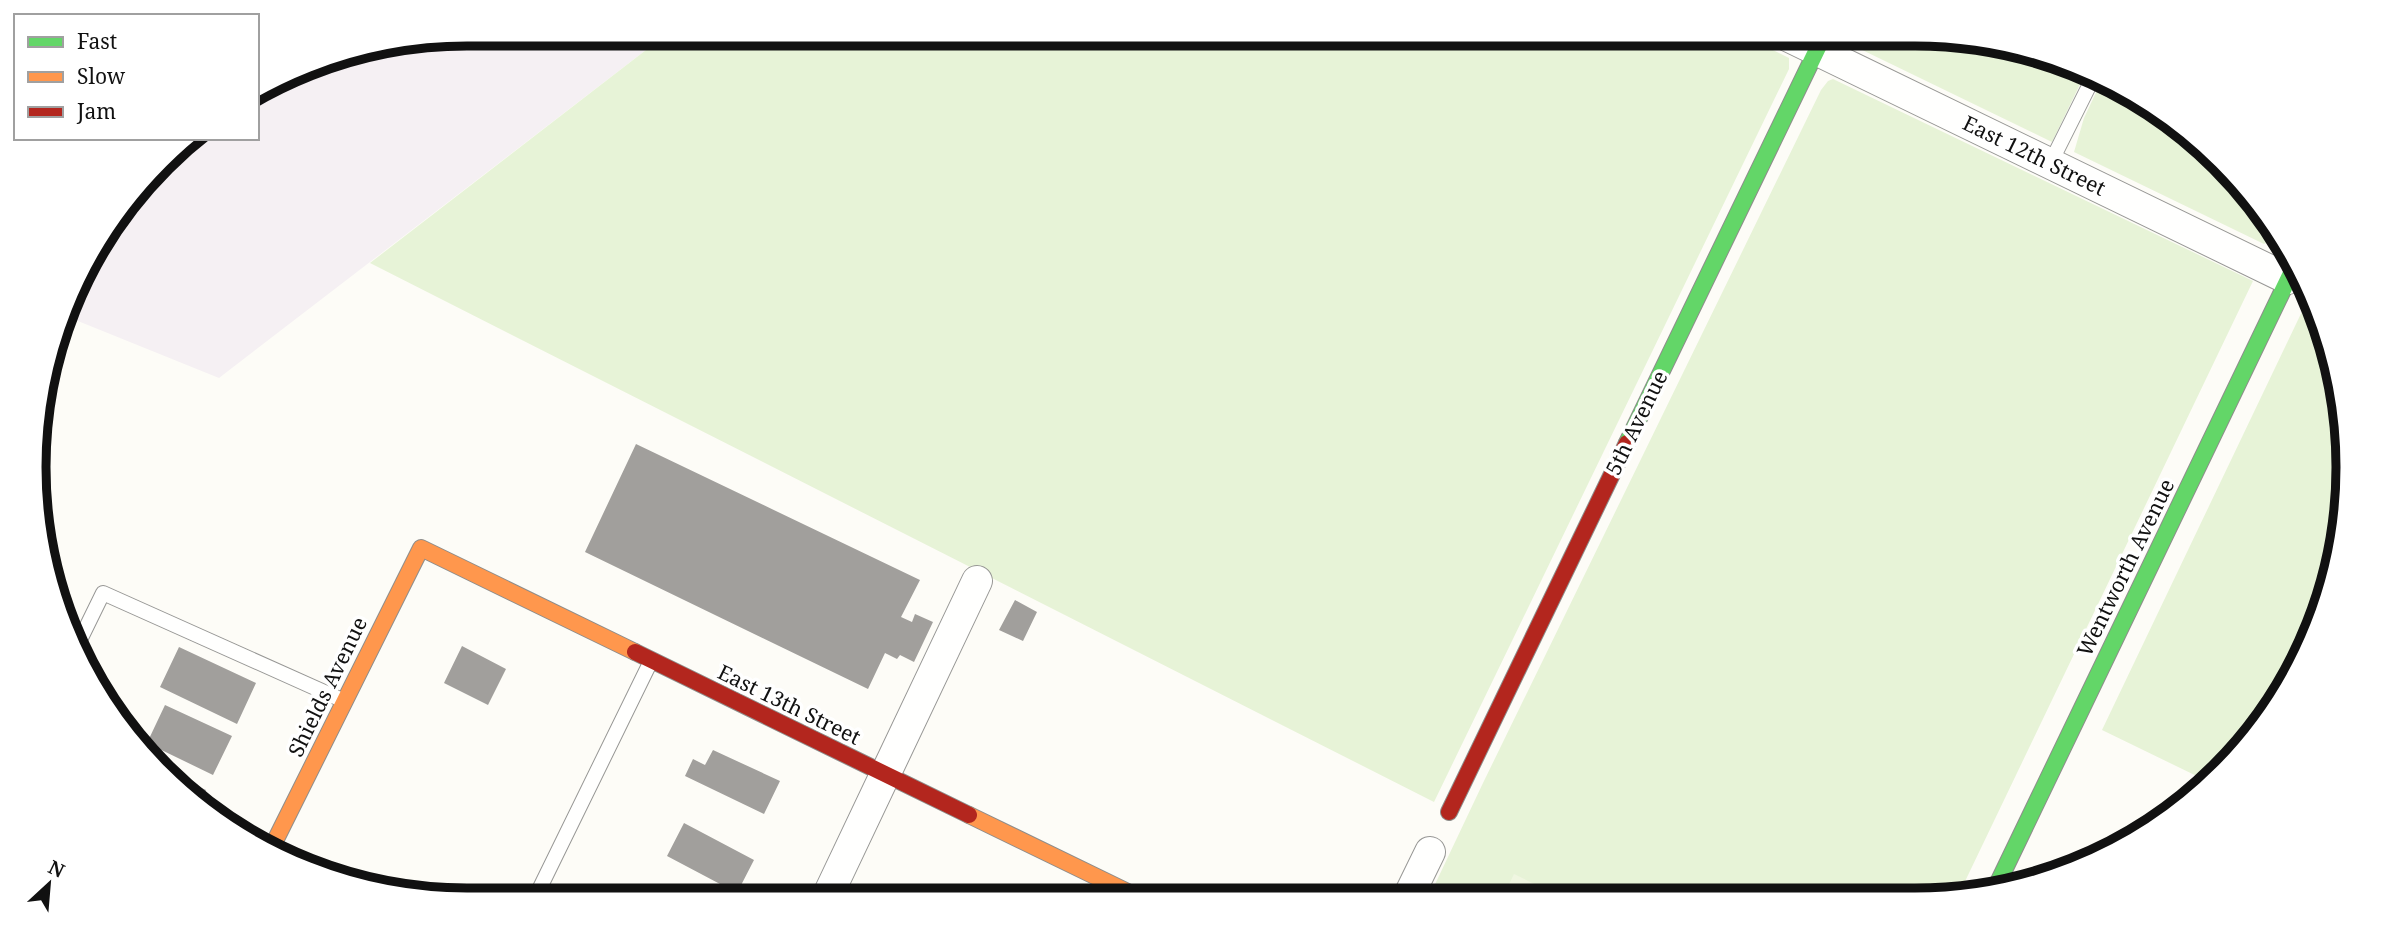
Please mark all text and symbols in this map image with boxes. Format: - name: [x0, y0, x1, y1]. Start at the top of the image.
- legend: [14, 14, 259, 140]
- text: Fast: [77, 27, 117, 55]
- text: Slow: [77, 62, 126, 90]
- text: Jam: [76, 97, 116, 125]
- street label: East 12th Street: [1958, 108, 2110, 202]
- street label: 5th Avenue: [1599, 366, 1673, 479]
- street label: Wentworth Avenue: [2070, 474, 2180, 661]
- street label: Shields Avenue: [281, 612, 373, 761]
- street label: East 13th Street: [713, 657, 865, 751]
- north arrow: [14, 849, 84, 919]
- text: N: [44, 854, 69, 884]

